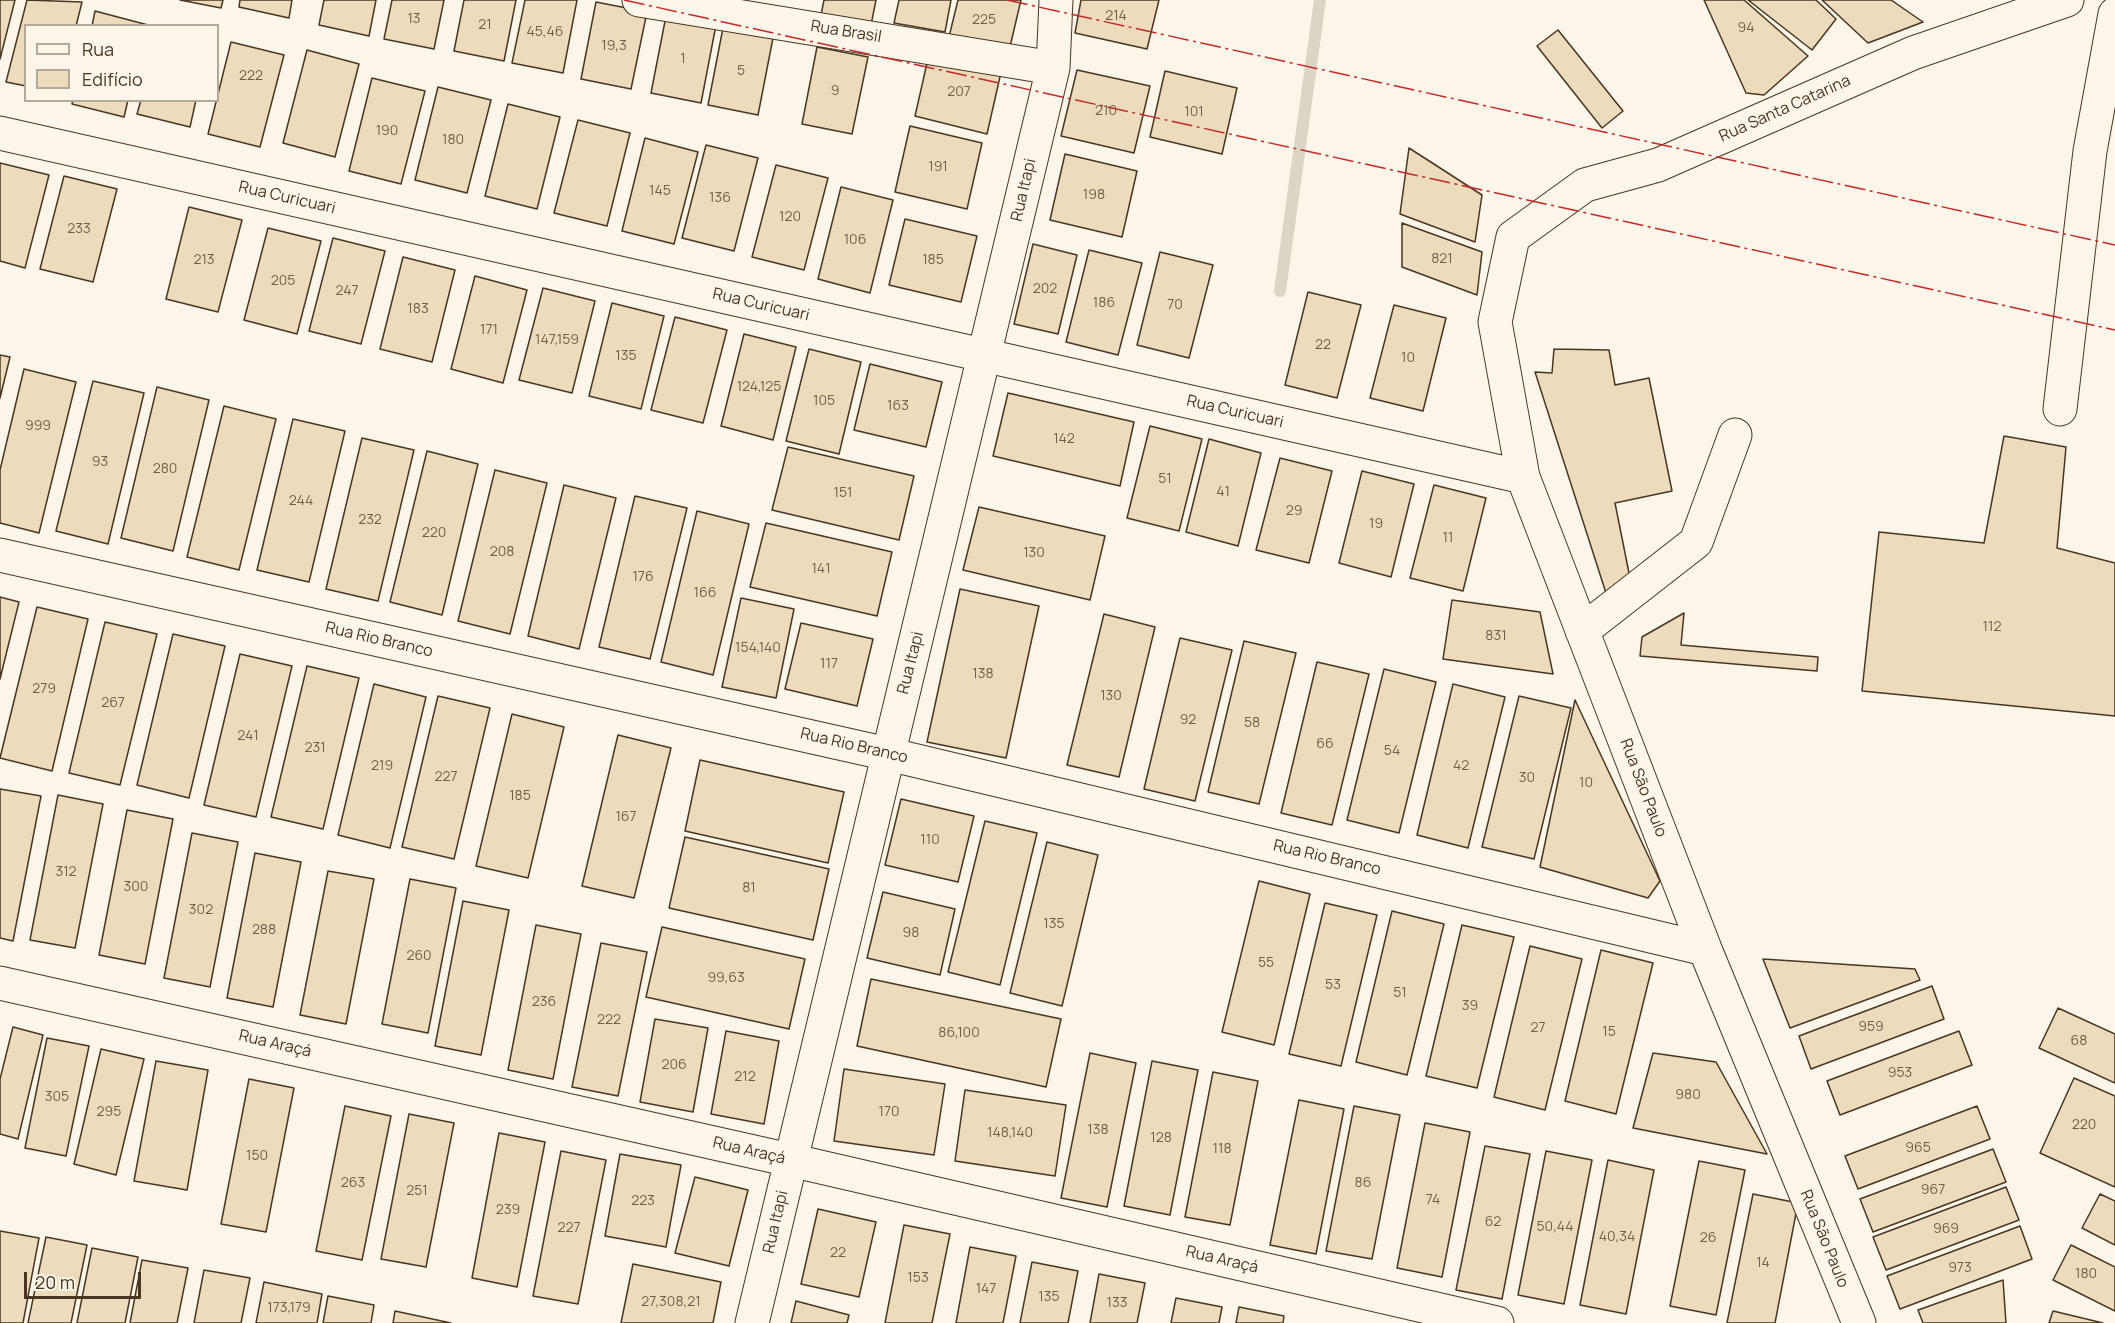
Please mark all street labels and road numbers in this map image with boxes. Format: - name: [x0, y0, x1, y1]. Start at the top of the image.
- street label: Rua Brasil: [809, 17, 883, 47]
- street label: Rua Santa Catarina: [1716, 71, 1854, 147]
- street label: Rua Itapi: [1007, 157, 1041, 223]
- street label: Rua Curicuari: [237, 178, 337, 218]
- street label: Rua Curicuari: [711, 285, 811, 325]
- street label: Rua Curicuari: [1185, 392, 1285, 432]
- street label: Rua Rio Branco: [323, 618, 435, 662]
- street label: Rua Itapi: [894, 630, 928, 696]
- street label: Rua Rio Branco: [798, 724, 910, 768]
- street label: Rua São Paulo: [1615, 736, 1671, 840]
- street label: Rua Rio Branco: [1271, 836, 1383, 880]
- street label: Rua Araçá: [237, 1026, 313, 1062]
- street label: Rua Araçá: [711, 1133, 787, 1169]
- street label: Rua São Paulo: [1796, 1187, 1852, 1291]
- street label: Rua Itapi: [759, 1189, 793, 1255]
- street label: Rua Araçá: [1184, 1242, 1260, 1278]

